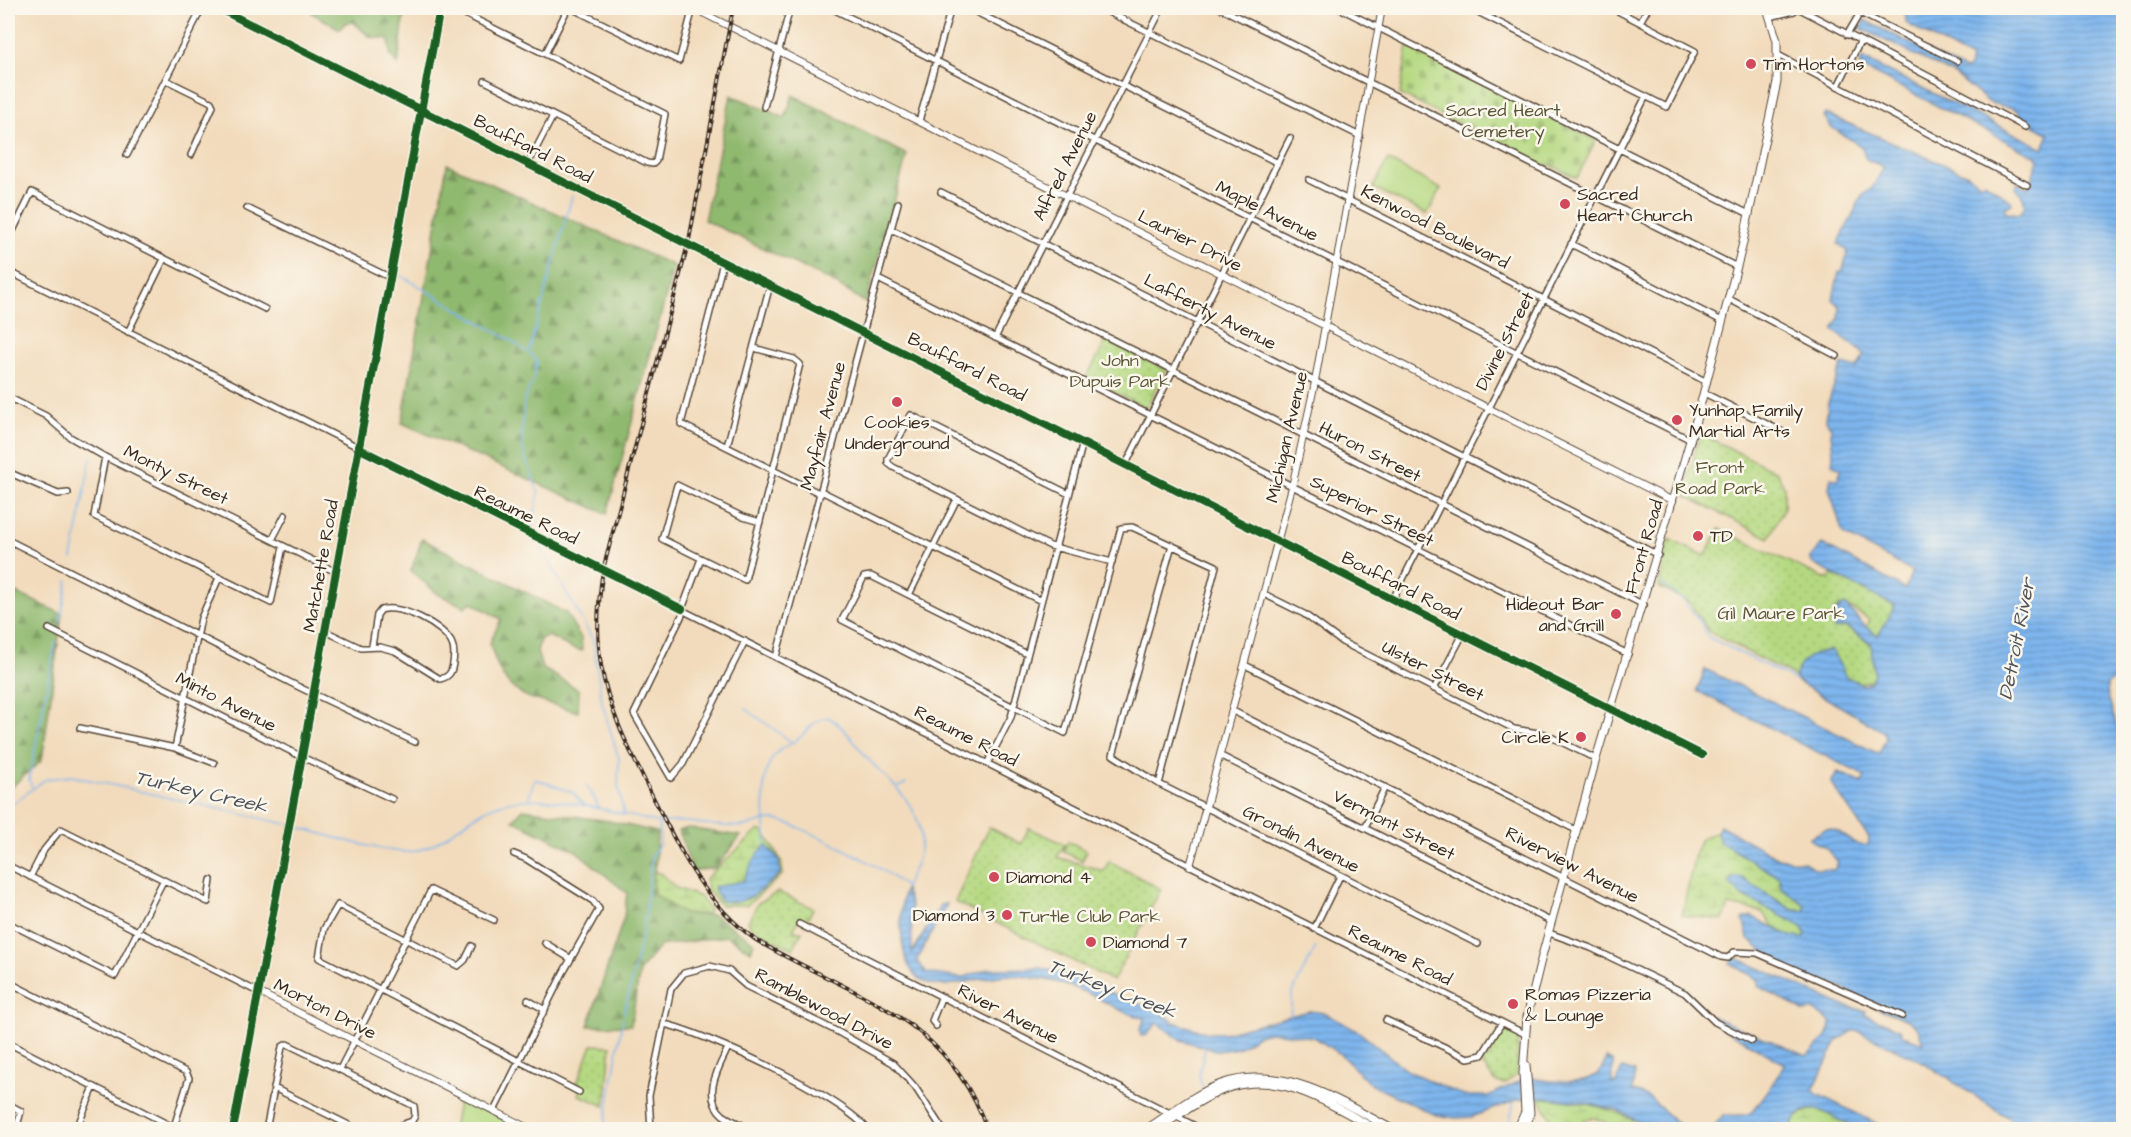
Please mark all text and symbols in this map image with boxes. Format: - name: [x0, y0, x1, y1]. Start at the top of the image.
- place label: Tim Hortons: [1763, 52, 1865, 77]
- marker: Tim Hortons: [1744, 57, 1758, 71]
- park label: Sacred Heart Cemetery: [1445, 98, 1561, 145]
- street label: Alfred Avenue: [1027, 107, 1103, 225]
- street label: Bouffard Road: [469, 108, 597, 190]
- street label: Maple Avenue: [1211, 174, 1323, 248]
- street label: Kenwood Boulevard: [1357, 179, 1513, 275]
- place label: Sacred Heart Church: [1577, 182, 1692, 228]
- marker: Sacred Heart Church: [1558, 197, 1572, 211]
- street label: Laurier Drive: [1134, 204, 1247, 278]
- street label: Lafferty Avenue: [1139, 268, 1281, 357]
- street label: Divine Street: [1469, 287, 1541, 395]
- street label: Bouffard Road: [903, 326, 1031, 408]
- park label: John Dupuis Park: [1070, 348, 1170, 394]
- street label: Mayfair Avenue: [794, 359, 853, 493]
- street label: Michigan Avenue: [1260, 369, 1315, 505]
- marker: Cookies Underground: [890, 395, 904, 409]
- place label: Yunhap Family Martial Arts: [1689, 398, 1803, 444]
- place label: Cookies Underground: [845, 410, 949, 457]
- marker: Yunhap Family Martial Arts: [1670, 413, 1684, 427]
- street label: Huron Street: [1314, 415, 1426, 489]
- street label: Monty Street: [119, 439, 233, 512]
- park label: Front Road Park: [1675, 455, 1765, 501]
- street label: Superior Street: [1306, 469, 1439, 553]
- street label: Reaume Road: [470, 479, 582, 551]
- street label: Front Road: [1619, 497, 1669, 597]
- street label: Matchette Road: [297, 498, 345, 634]
- place label: TD: [1710, 524, 1733, 549]
- marker: TD: [1691, 529, 1705, 543]
- street label: Bouffard Road: [1337, 545, 1465, 627]
- water label: Detroit River: [1992, 574, 2043, 702]
- place label: Hideout Bar and Grill: [1506, 592, 1604, 638]
- park label: Gil Maure Park: [1718, 601, 1844, 626]
- marker: Hideout Bar and Grill: [1609, 607, 1623, 621]
- street label: Ulster Street: [1378, 635, 1489, 708]
- street label: Minto Avenue: [171, 666, 281, 738]
- street label: Reaume Road: [910, 699, 1022, 773]
- place label: Circle K: [1502, 725, 1569, 750]
- marker: Circle K: [1574, 730, 1588, 744]
- water label: Turkey Creek: [132, 763, 271, 822]
- street label: Vermont Street: [1329, 783, 1460, 867]
- street label: Grondin Avenue: [1238, 799, 1364, 879]
- street label: Riverview Avenue: [1501, 821, 1643, 910]
- place label: Diamond 4: [1006, 865, 1091, 890]
- marker: Diamond 4: [987, 870, 1001, 884]
- place label: Diamond 3: [913, 903, 995, 928]
- park label: Turtle Club Park: [1020, 904, 1161, 929]
- marker: Diamond 3: [1000, 908, 1014, 922]
- street label: Reaume Road: [1344, 918, 1456, 992]
- place label: Diamond 7: [1103, 930, 1187, 955]
- marker: Diamond 7: [1084, 935, 1098, 949]
- water label: Turkey Creek: [1044, 952, 1181, 1027]
- street label: Ramblewood Drive: [750, 962, 898, 1056]
- street label: Morton Drive: [269, 972, 381, 1046]
- street label: River Avenue: [953, 978, 1063, 1050]
- place label: Romas Pizzeria & Lounge: [1525, 982, 1651, 1029]
- marker: Romas Pizzeria & Lounge: [1506, 997, 1520, 1011]

